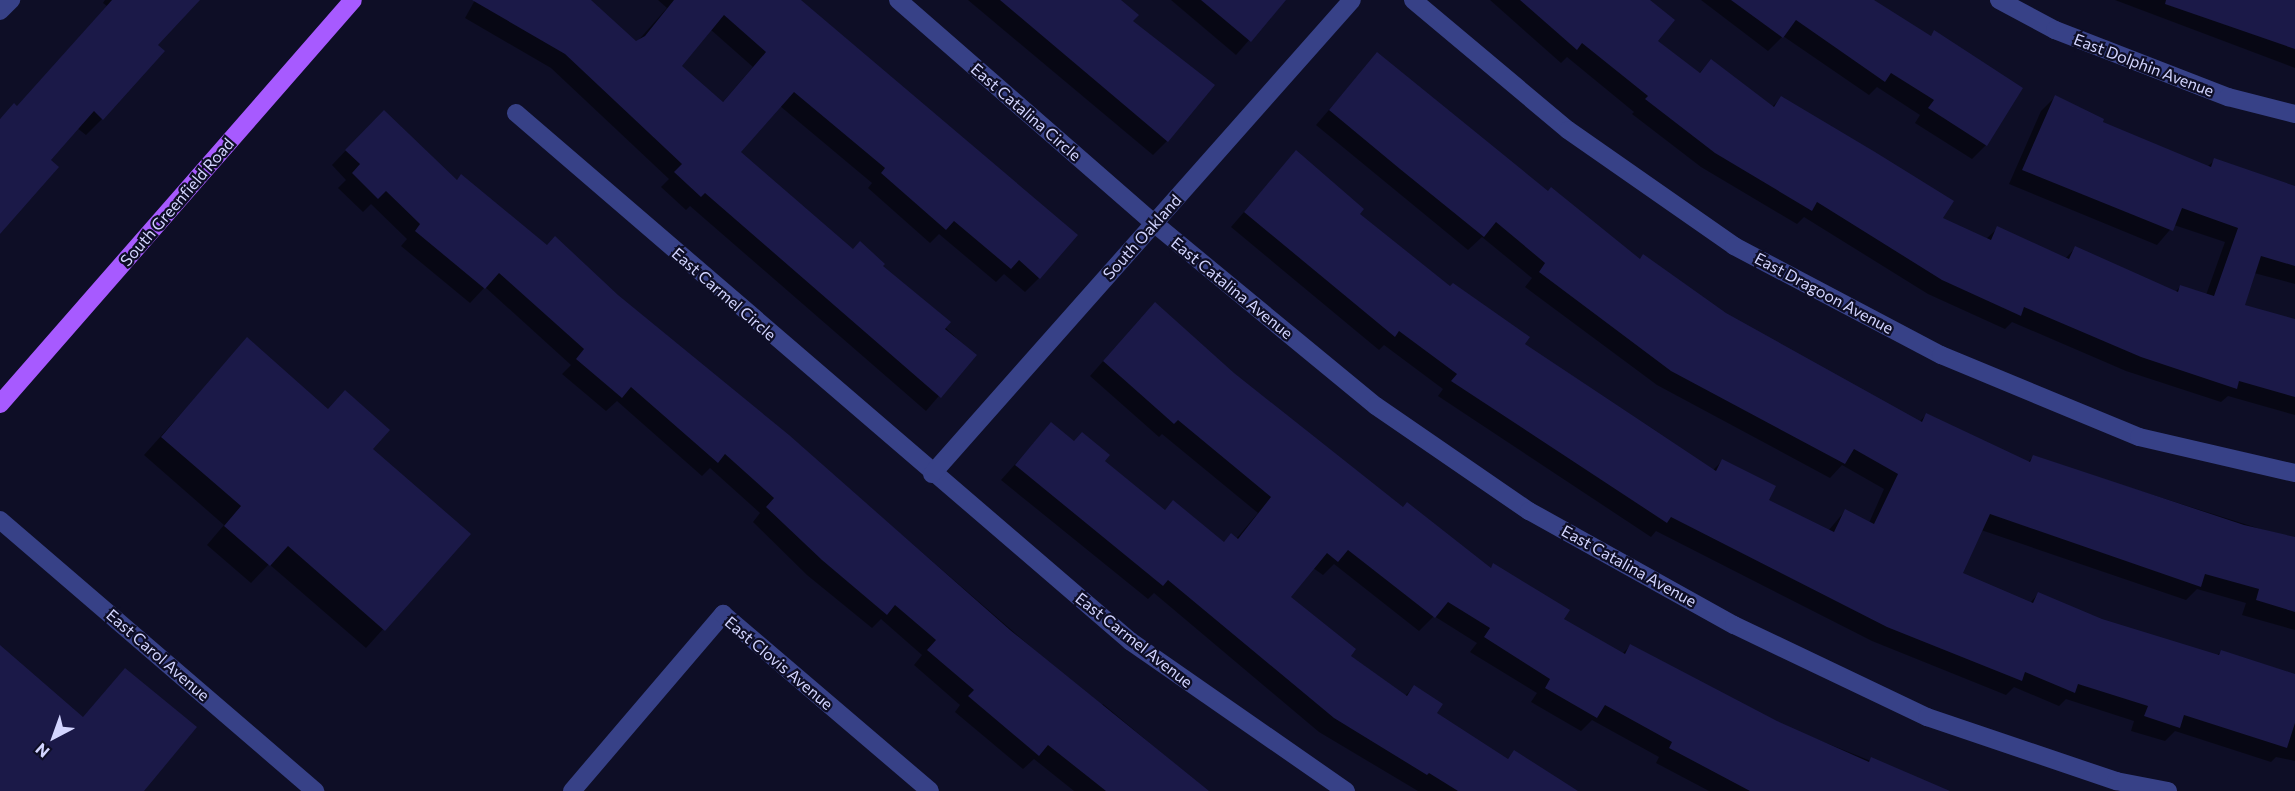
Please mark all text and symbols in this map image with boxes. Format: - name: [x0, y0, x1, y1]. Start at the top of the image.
- street label: East Dolphin Avenue: [2071, 29, 2217, 101]
- street label: East Catalina Circle: [967, 59, 1085, 165]
- street label: South Greenfield Road: [116, 134, 238, 270]
- street label: South Oakland: [1099, 191, 1185, 283]
- street label: East Catalina Avenue: [1167, 233, 1297, 343]
- street label: East Carmel Circle: [668, 244, 780, 344]
- street label: East Dragoon Avenue: [1751, 248, 1897, 338]
- street label: East Catalina Avenue: [1558, 521, 1700, 611]
- street label: East Carmel Avenue: [1072, 588, 1196, 692]
- street label: East Carol Avenue: [103, 605, 213, 705]
- street label: East Clovis Avenue: [721, 612, 837, 714]
- north arrow: [24, 707, 84, 767]
- text: N: [31, 740, 53, 762]

